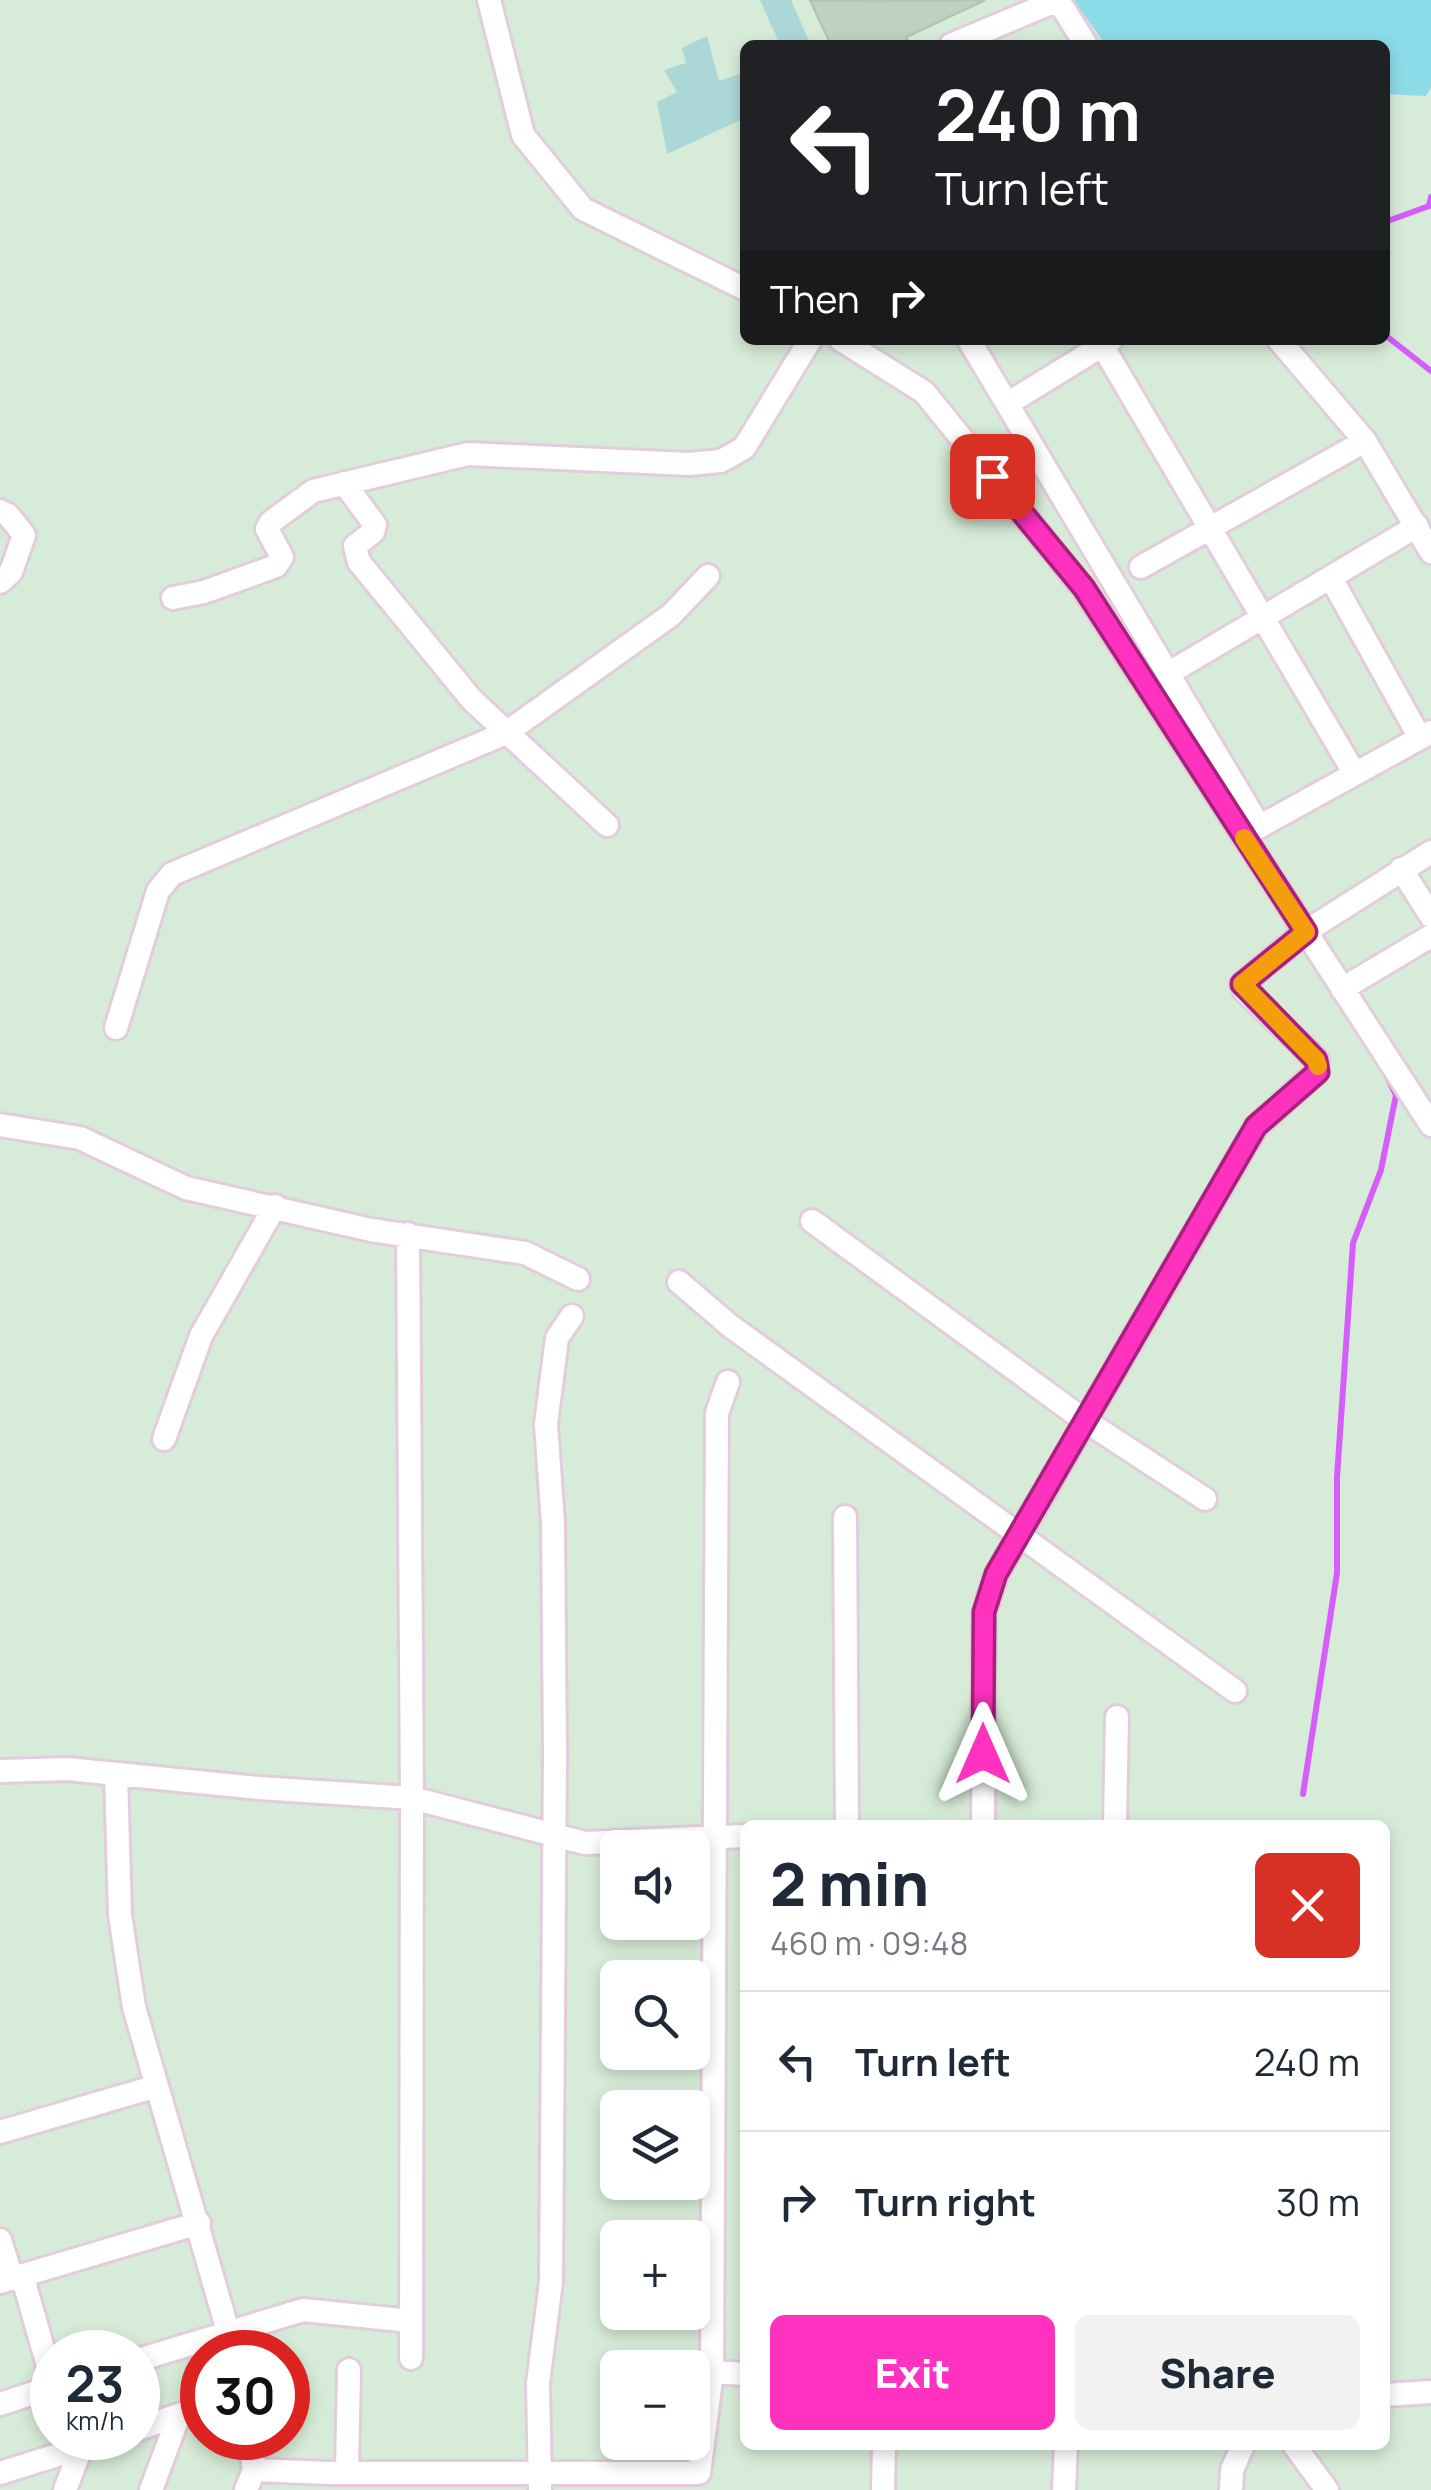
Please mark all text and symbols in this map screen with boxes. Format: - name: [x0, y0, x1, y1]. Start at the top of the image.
- text: 240 m: [935, 66, 1141, 162]
- icon: left: [770, 80, 900, 210]
- text: Turn left: [935, 157, 1109, 219]
- icon: right: [879, 270, 934, 325]
- text: Then: [770, 272, 859, 324]
- pin: [950, 434, 1035, 519]
- icon: arrive: [965, 449, 1020, 504]
- position arrow: [931, 1702, 1035, 1806]
- map controls: [600, 1830, 710, 2460]
- button: sound: [600, 1830, 710, 1940]
- text: 2 min: [770, 1842, 929, 1924]
- button: close: [1255, 1853, 1360, 1958]
- text: 460 m · 09:48: [770, 1921, 968, 1965]
- button: search: [600, 1960, 710, 2070]
- icon: left: [770, 2034, 825, 2089]
- text: Turn left: [855, 2035, 1011, 2087]
- text: 240 m: [1254, 2035, 1360, 2087]
- button: layers: [600, 2090, 710, 2200]
- icon: right: [770, 2174, 825, 2229]
- text: Turn right: [855, 2175, 1036, 2227]
- text: 30 m: [1276, 2175, 1360, 2227]
- button: +: [600, 2220, 710, 2330]
- button: Exit: [770, 2315, 1055, 2430]
- button: Share: [1075, 2315, 1360, 2430]
- speed limit sign: 30: [180, 2330, 310, 2460]
- text: 23: [66, 2349, 124, 2417]
- button: −: [600, 2350, 710, 2460]
- text: km/h: [66, 2403, 124, 2438]

